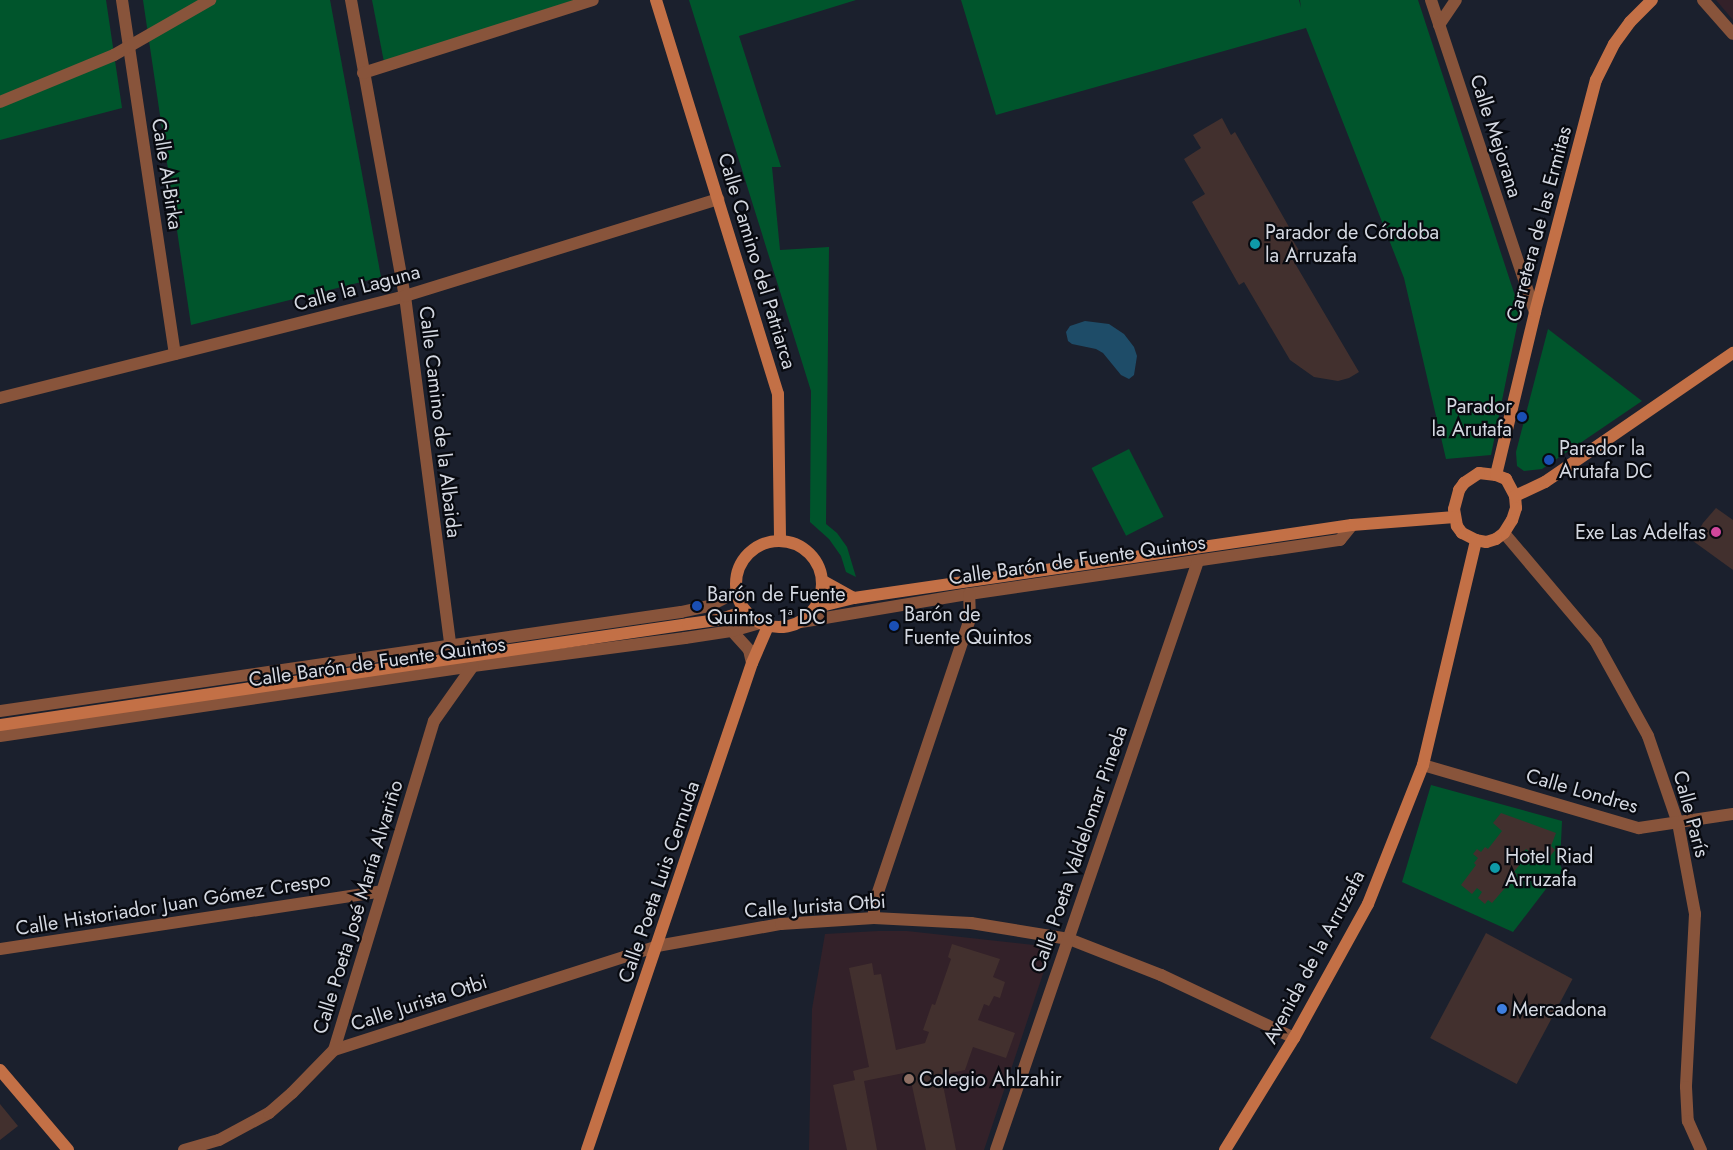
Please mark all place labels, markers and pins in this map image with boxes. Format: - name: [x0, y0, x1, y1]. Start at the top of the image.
- place label: Parador de Córdoba la Arruzafa: [1265, 220, 1439, 267]
- marker: Parador de Córdoba la Arruzafa: [1249, 238, 1261, 250]
- place label: Parador la Arutafa: [1431, 394, 1512, 441]
- marker: Parador la Arutafa: [1516, 411, 1528, 423]
- place label: Parador la Arutafa DC: [1559, 436, 1653, 483]
- marker: Parador la Arutafa DC: [1543, 454, 1555, 466]
- place label: Exe Las Adelfas: [1575, 520, 1706, 544]
- marker: Exe Las Adelfas: [1710, 526, 1722, 538]
- place label: Barón de Fuente Quintos 1ª DC: [707, 582, 845, 629]
- marker: Barón de Fuente Quintos 1ª DC: [691, 600, 703, 612]
- place label: Barón de Fuente Quintos: [904, 602, 1032, 649]
- marker: Barón de Fuente Quintos: [888, 620, 900, 632]
- place label: Hotel Riad Arruzafa: [1505, 844, 1593, 891]
- marker: Hotel Riad Arruzafa: [1489, 862, 1501, 874]
- place label: Mercadona: [1512, 997, 1607, 1021]
- marker: Mercadona: [1496, 1003, 1508, 1015]
- place label: Colegio Ahlzahir: [919, 1067, 1062, 1091]
- marker: Colegio Ahlzahir: [903, 1073, 915, 1085]

